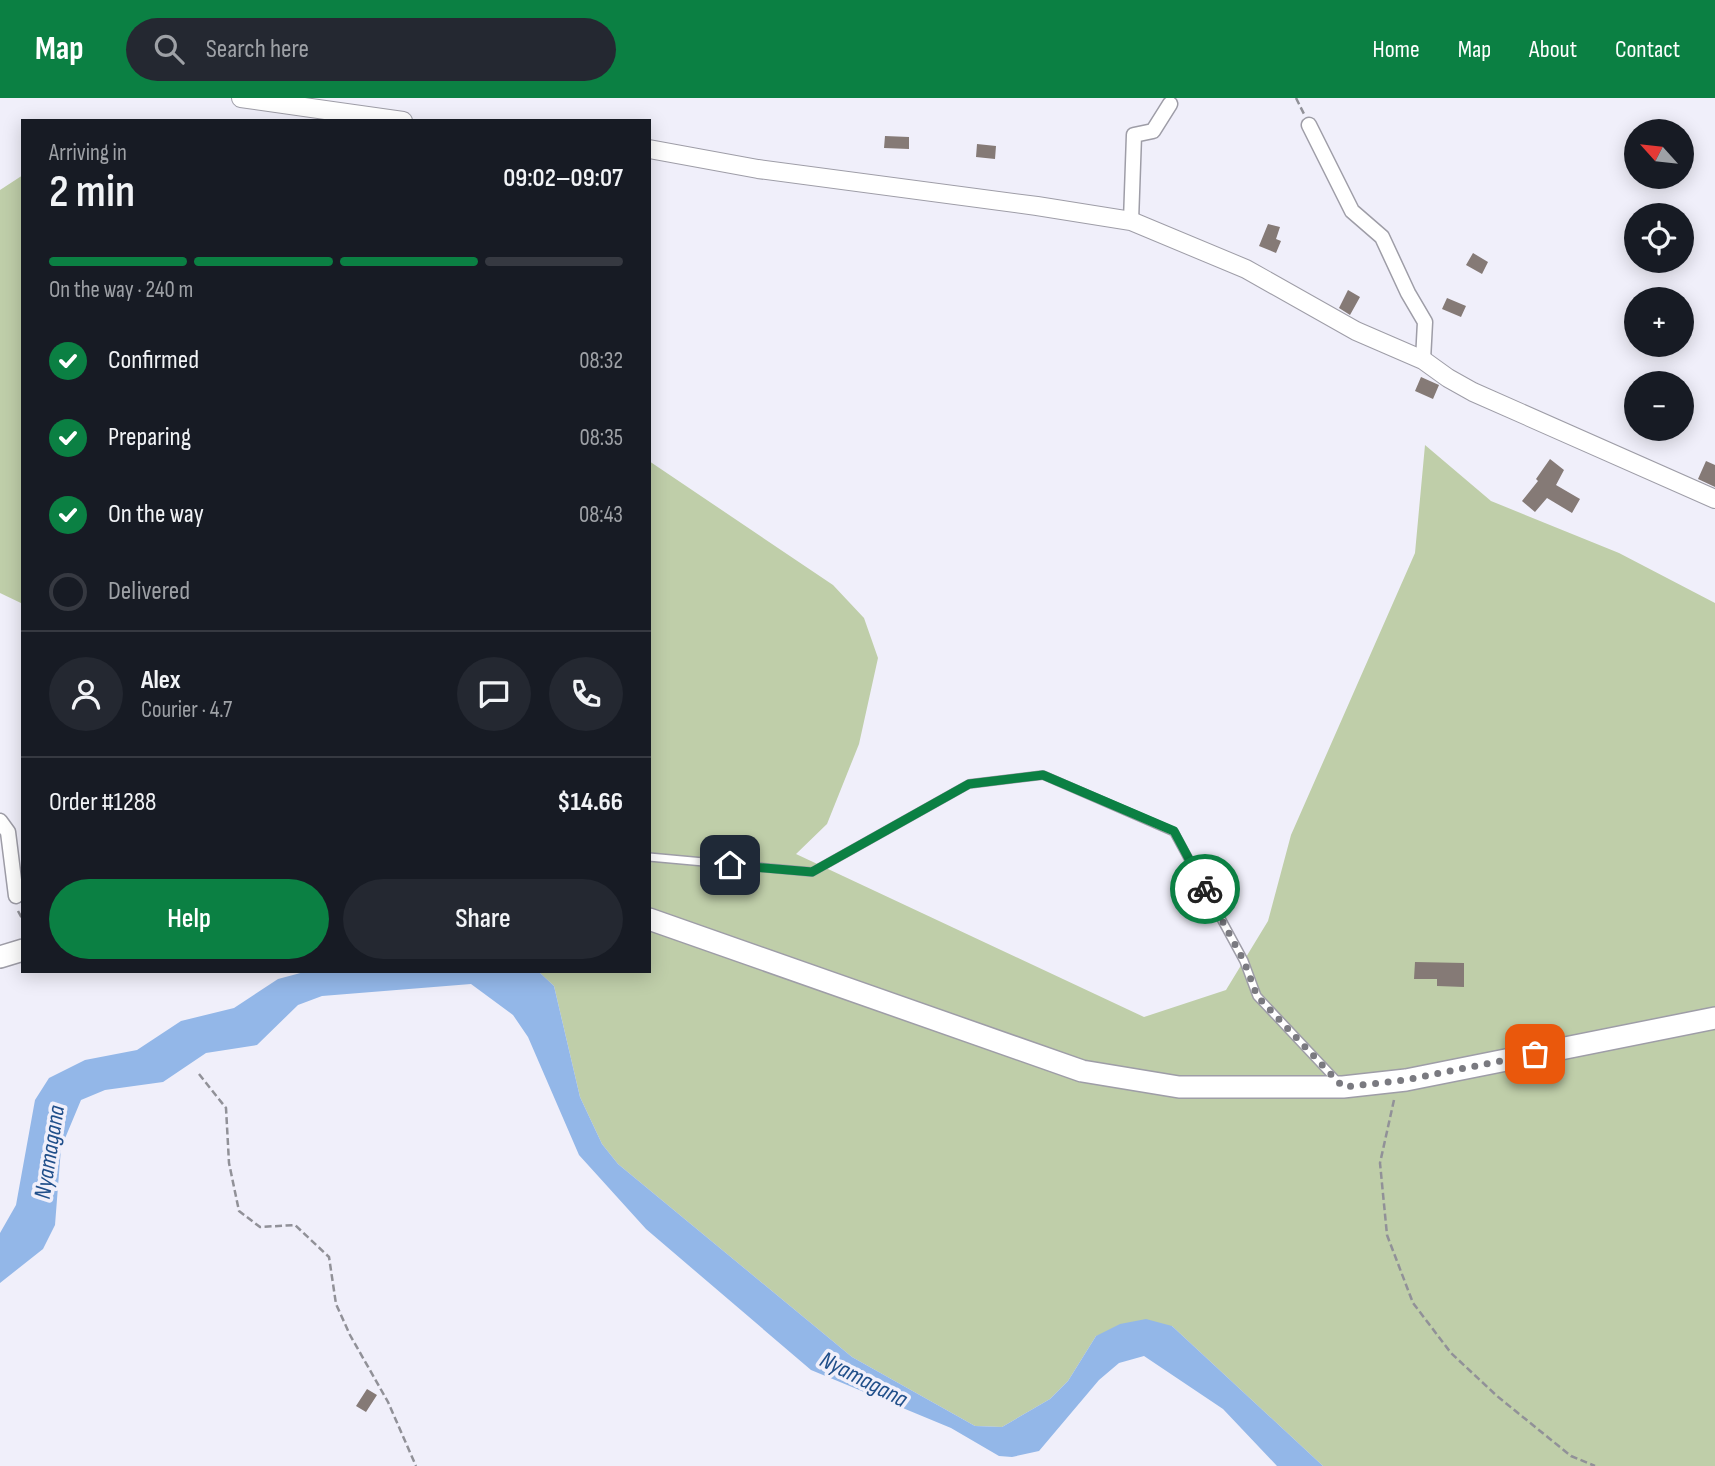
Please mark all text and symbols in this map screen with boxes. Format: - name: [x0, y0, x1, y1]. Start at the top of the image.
- search box: [126, 18, 616, 81]
- text: Map: [35, 29, 84, 69]
- icon: search: [150, 30, 188, 68]
- text: Search here: [206, 34, 309, 65]
- text: Home: [1372, 35, 1420, 64]
- text: Map: [1458, 35, 1491, 64]
- text: About: [1529, 35, 1577, 64]
- text: Contact: [1615, 35, 1680, 64]
- north arrow: [1624, 119, 1694, 189]
- map controls: [1624, 119, 1694, 441]
- text: Arriving in: [49, 139, 127, 167]
- text: 09:02–09:07: [503, 163, 623, 194]
- text: 2 min: [49, 165, 135, 220]
- button: locate: [1624, 203, 1694, 273]
- text: On the way · 240 m: [49, 276, 193, 304]
- button: +: [1624, 287, 1694, 357]
- icon: check: [49, 342, 87, 380]
- text: Confirmed: [108, 345, 199, 376]
- text: 08:32: [579, 347, 623, 375]
- button: −: [1624, 371, 1694, 441]
- icon: check: [49, 419, 87, 457]
- text: Preparing: [108, 422, 191, 453]
- text: 08:35: [579, 424, 623, 452]
- icon: check: [49, 496, 87, 534]
- text: On the way: [108, 499, 204, 530]
- text: 08:43: [579, 501, 623, 529]
- text: Delivered: [108, 576, 190, 607]
- button: person: [49, 657, 123, 731]
- button: chat: [457, 657, 531, 731]
- button: phone: [549, 657, 623, 731]
- text: Alex: [141, 665, 181, 696]
- text: Courier · 4.7: [141, 696, 232, 724]
- text: Order #1288: [49, 787, 156, 818]
- text: $14.66: [557, 787, 623, 818]
- pin: [700, 835, 760, 895]
- icon: home: [711, 846, 749, 884]
- courier: [1170, 854, 1240, 924]
- icon: bike: [1186, 870, 1224, 908]
- button: Help: [49, 879, 329, 959]
- button: Share: [343, 879, 623, 959]
- pin: [1505, 1024, 1565, 1084]
- icon: bag: [1516, 1035, 1554, 1073]
- water label: Nyamagana: [28, 1103, 71, 1201]
- water label: Nyamagana: [815, 1345, 913, 1414]

